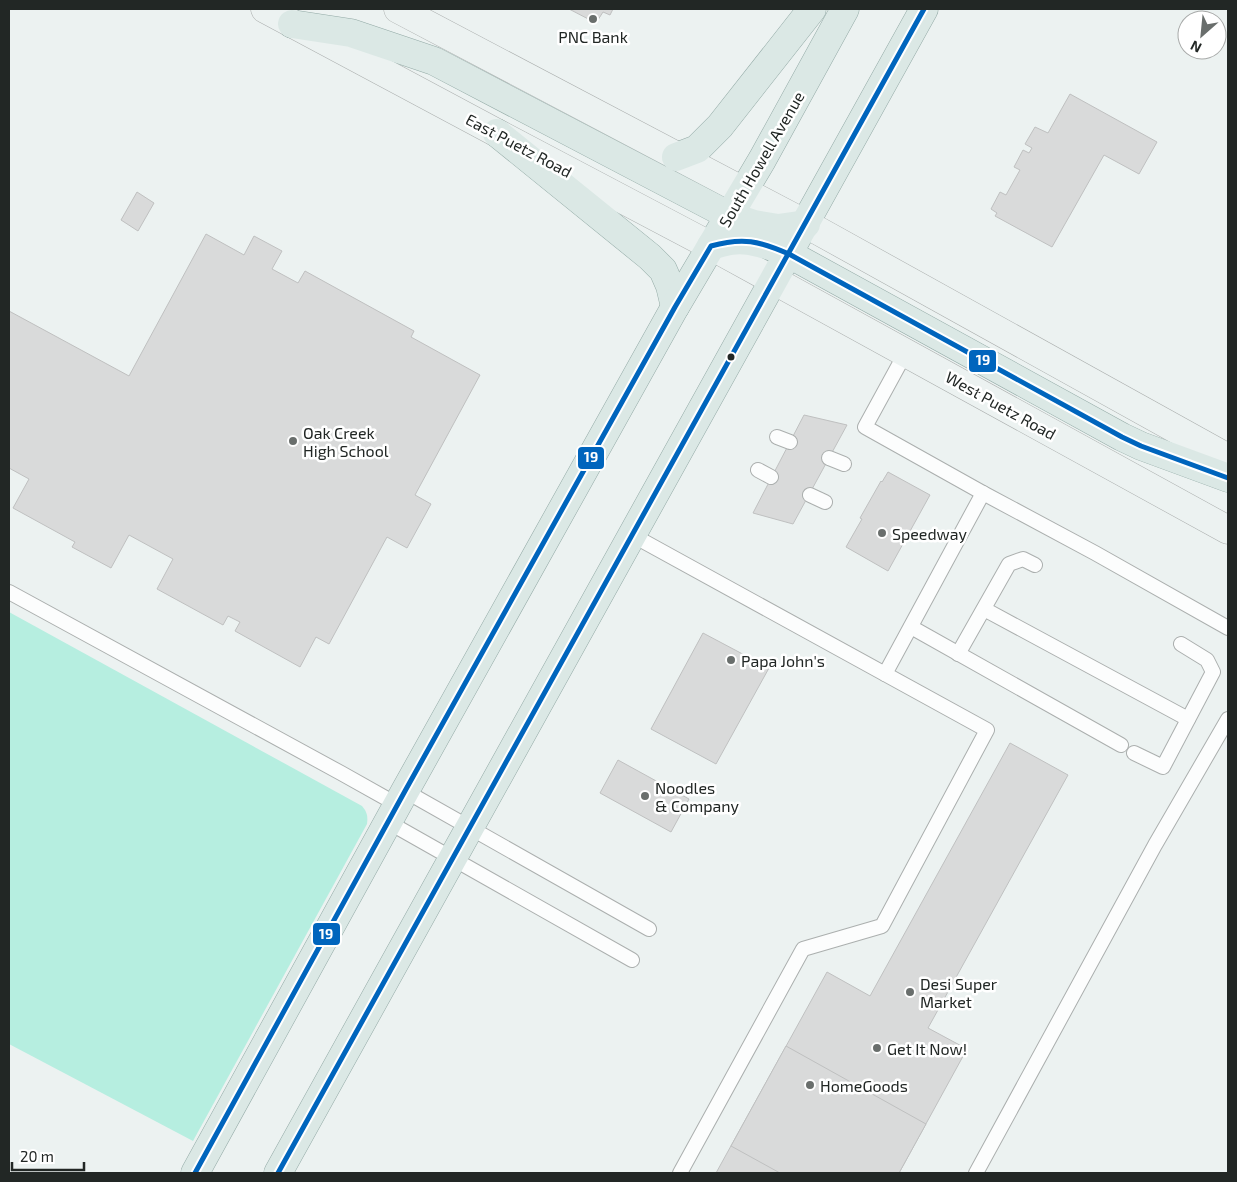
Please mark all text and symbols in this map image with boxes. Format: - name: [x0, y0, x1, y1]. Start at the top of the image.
- north arrow: [1177, 10, 1227, 60]
- marker: PNC Bank: [587, 13, 599, 25]
- place label: PNC Bank: [558, 27, 628, 46]
- text: N: [1188, 37, 1204, 57]
- street label: South Howell Avenue: [714, 88, 808, 230]
- street label: East Puetz Road: [463, 109, 575, 181]
- line badge: 19: [968, 349, 997, 373]
- text: 19: [976, 351, 990, 368]
- unlabelled marker: [726, 352, 736, 362]
- street label: West Puetz Road: [943, 367, 1059, 443]
- place label: Oak Creek High School: [303, 423, 389, 460]
- marker: Oak Creek High School: [287, 435, 299, 447]
- line badge: 19: [577, 446, 605, 470]
- text: 19: [584, 448, 598, 465]
- place label: Speedway: [892, 524, 968, 543]
- marker: Speedway: [876, 527, 888, 539]
- place label: Papa John's: [741, 651, 825, 670]
- marker: Papa John's: [725, 654, 737, 666]
- place label: Noodles & Company: [655, 778, 740, 815]
- marker: Noodles & Company: [639, 790, 651, 802]
- line badge: 19: [312, 922, 341, 946]
- text: 19: [319, 925, 333, 942]
- place label: Desi Super Market: [920, 974, 998, 1011]
- marker: Desi Super Market: [904, 986, 916, 998]
- place label: Get It Now!: [887, 1039, 967, 1058]
- marker: Get It Now!: [871, 1042, 883, 1054]
- place label: HomeGoods: [820, 1076, 908, 1095]
- marker: HomeGoods: [804, 1079, 816, 1091]
- scale bar: [12, 1140, 85, 1172]
- text: 20 m: [20, 1147, 54, 1165]

